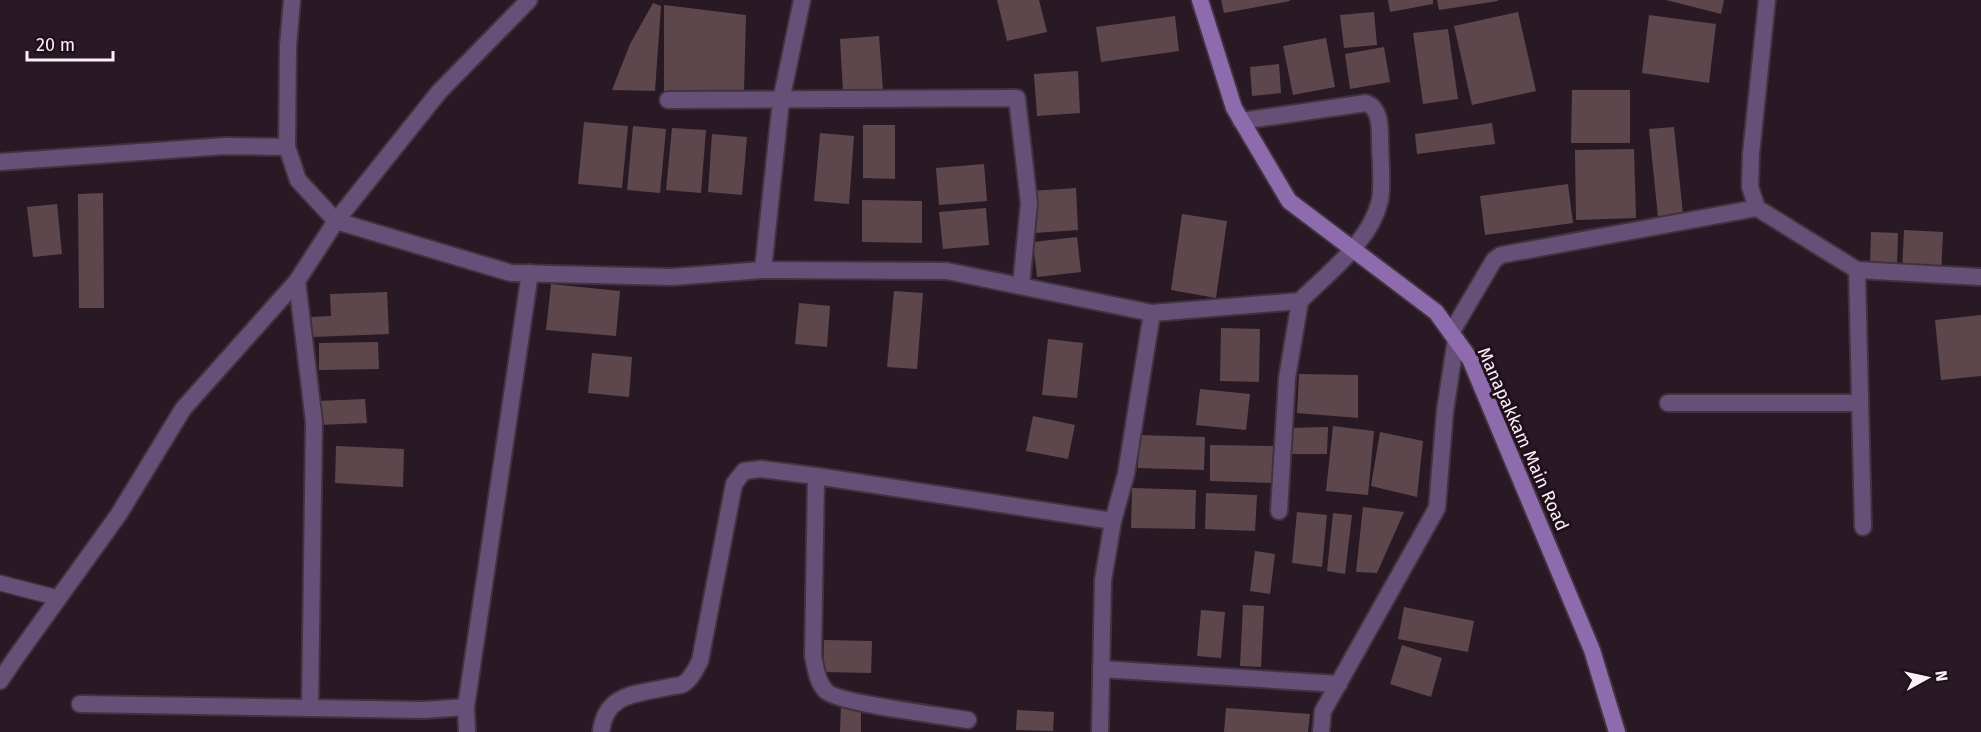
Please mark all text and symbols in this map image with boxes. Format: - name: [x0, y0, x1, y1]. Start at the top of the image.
- scale bar: [27, 24, 112, 62]
- text: 20 m: [36, 34, 75, 56]
- street label: Manapakkam Main Road: [1473, 344, 1573, 534]
- north arrow: [1897, 648, 1957, 708]
- text: N: [1931, 669, 1952, 683]

